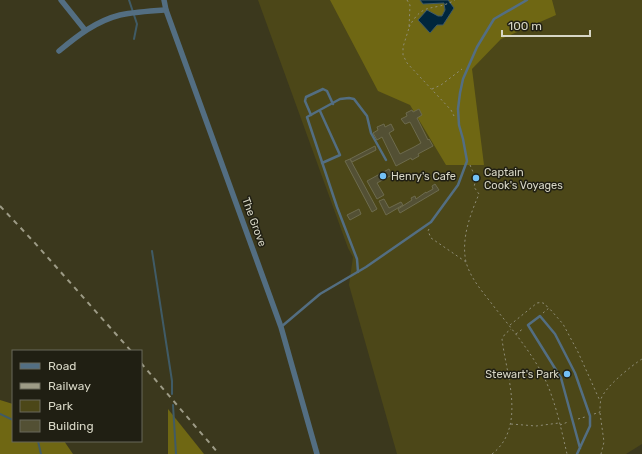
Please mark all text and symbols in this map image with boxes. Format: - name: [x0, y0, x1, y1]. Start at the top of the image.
- scale bar: [502, 12, 590, 38]
- text: 100 m: [508, 19, 542, 33]
- place label: Captain Cook's Voyages: [484, 166, 563, 192]
- place label: Henry's Cafe: [391, 170, 456, 183]
- marker: Henry's Cafe: [378, 171, 388, 181]
- marker: Captain Cook's Voyages: [471, 173, 481, 183]
- street label: The Grove: [239, 196, 269, 248]
- legend: [12, 350, 142, 442]
- text: Road: [48, 359, 76, 373]
- place label: Stewart's Park: [485, 368, 559, 381]
- marker: Stewart's Park: [562, 369, 572, 379]
- text: Railway: [48, 379, 91, 393]
- text: Park: [48, 399, 74, 413]
- text: Building: [48, 419, 94, 433]

